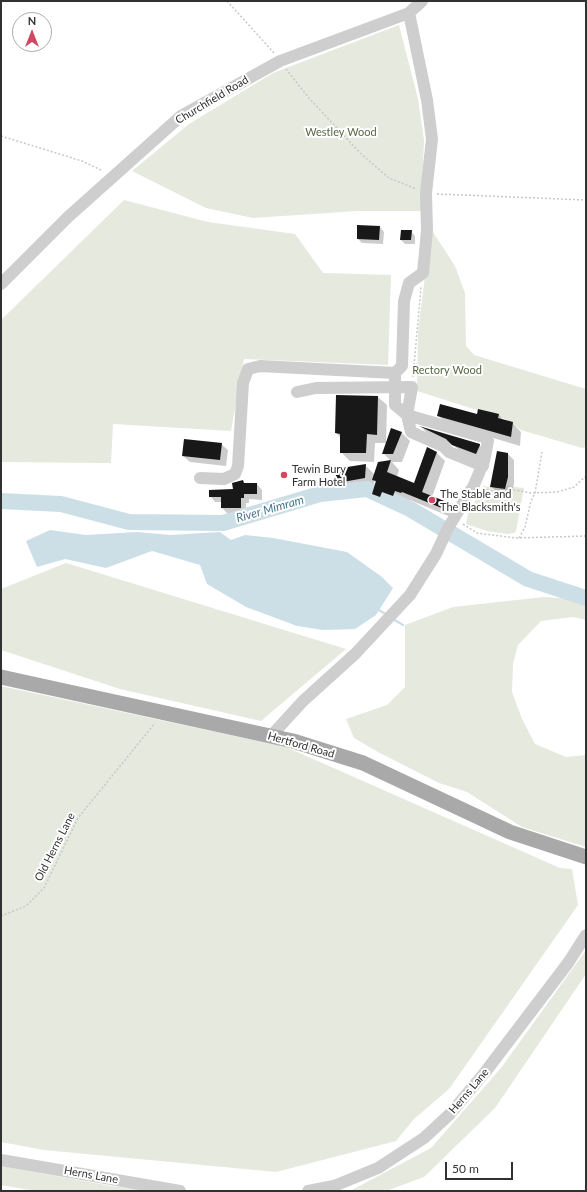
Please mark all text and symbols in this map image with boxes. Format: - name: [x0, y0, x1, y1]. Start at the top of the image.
- north arrow: [12, 12, 52, 52]
- text: N: [28, 14, 36, 27]
- street label: Churchfield Road: [173, 73, 251, 127]
- park label: Westley Wood: [305, 125, 377, 139]
- park label: Rectory Wood: [412, 363, 482, 377]
- place label: Tewin Bury Farm Hotel: [292, 462, 346, 488]
- marker: Tewin Bury Farm Hotel: [279, 470, 289, 480]
- place label: The Stable and The Blacksmith's: [440, 487, 520, 513]
- water label: River Mimram: [234, 492, 306, 526]
- marker: The Stable and The Blacksmith's: [427, 495, 437, 505]
- street label: Hertford Road: [266, 729, 336, 761]
- street label: Old Herns Lane: [32, 811, 78, 883]
- street label: Herns Lane: [446, 1066, 492, 1116]
- scale bar: [447, 1154, 515, 1180]
- text: 50 m: [452, 1161, 479, 1176]
- street label: Herns Lane: [63, 1164, 119, 1186]

